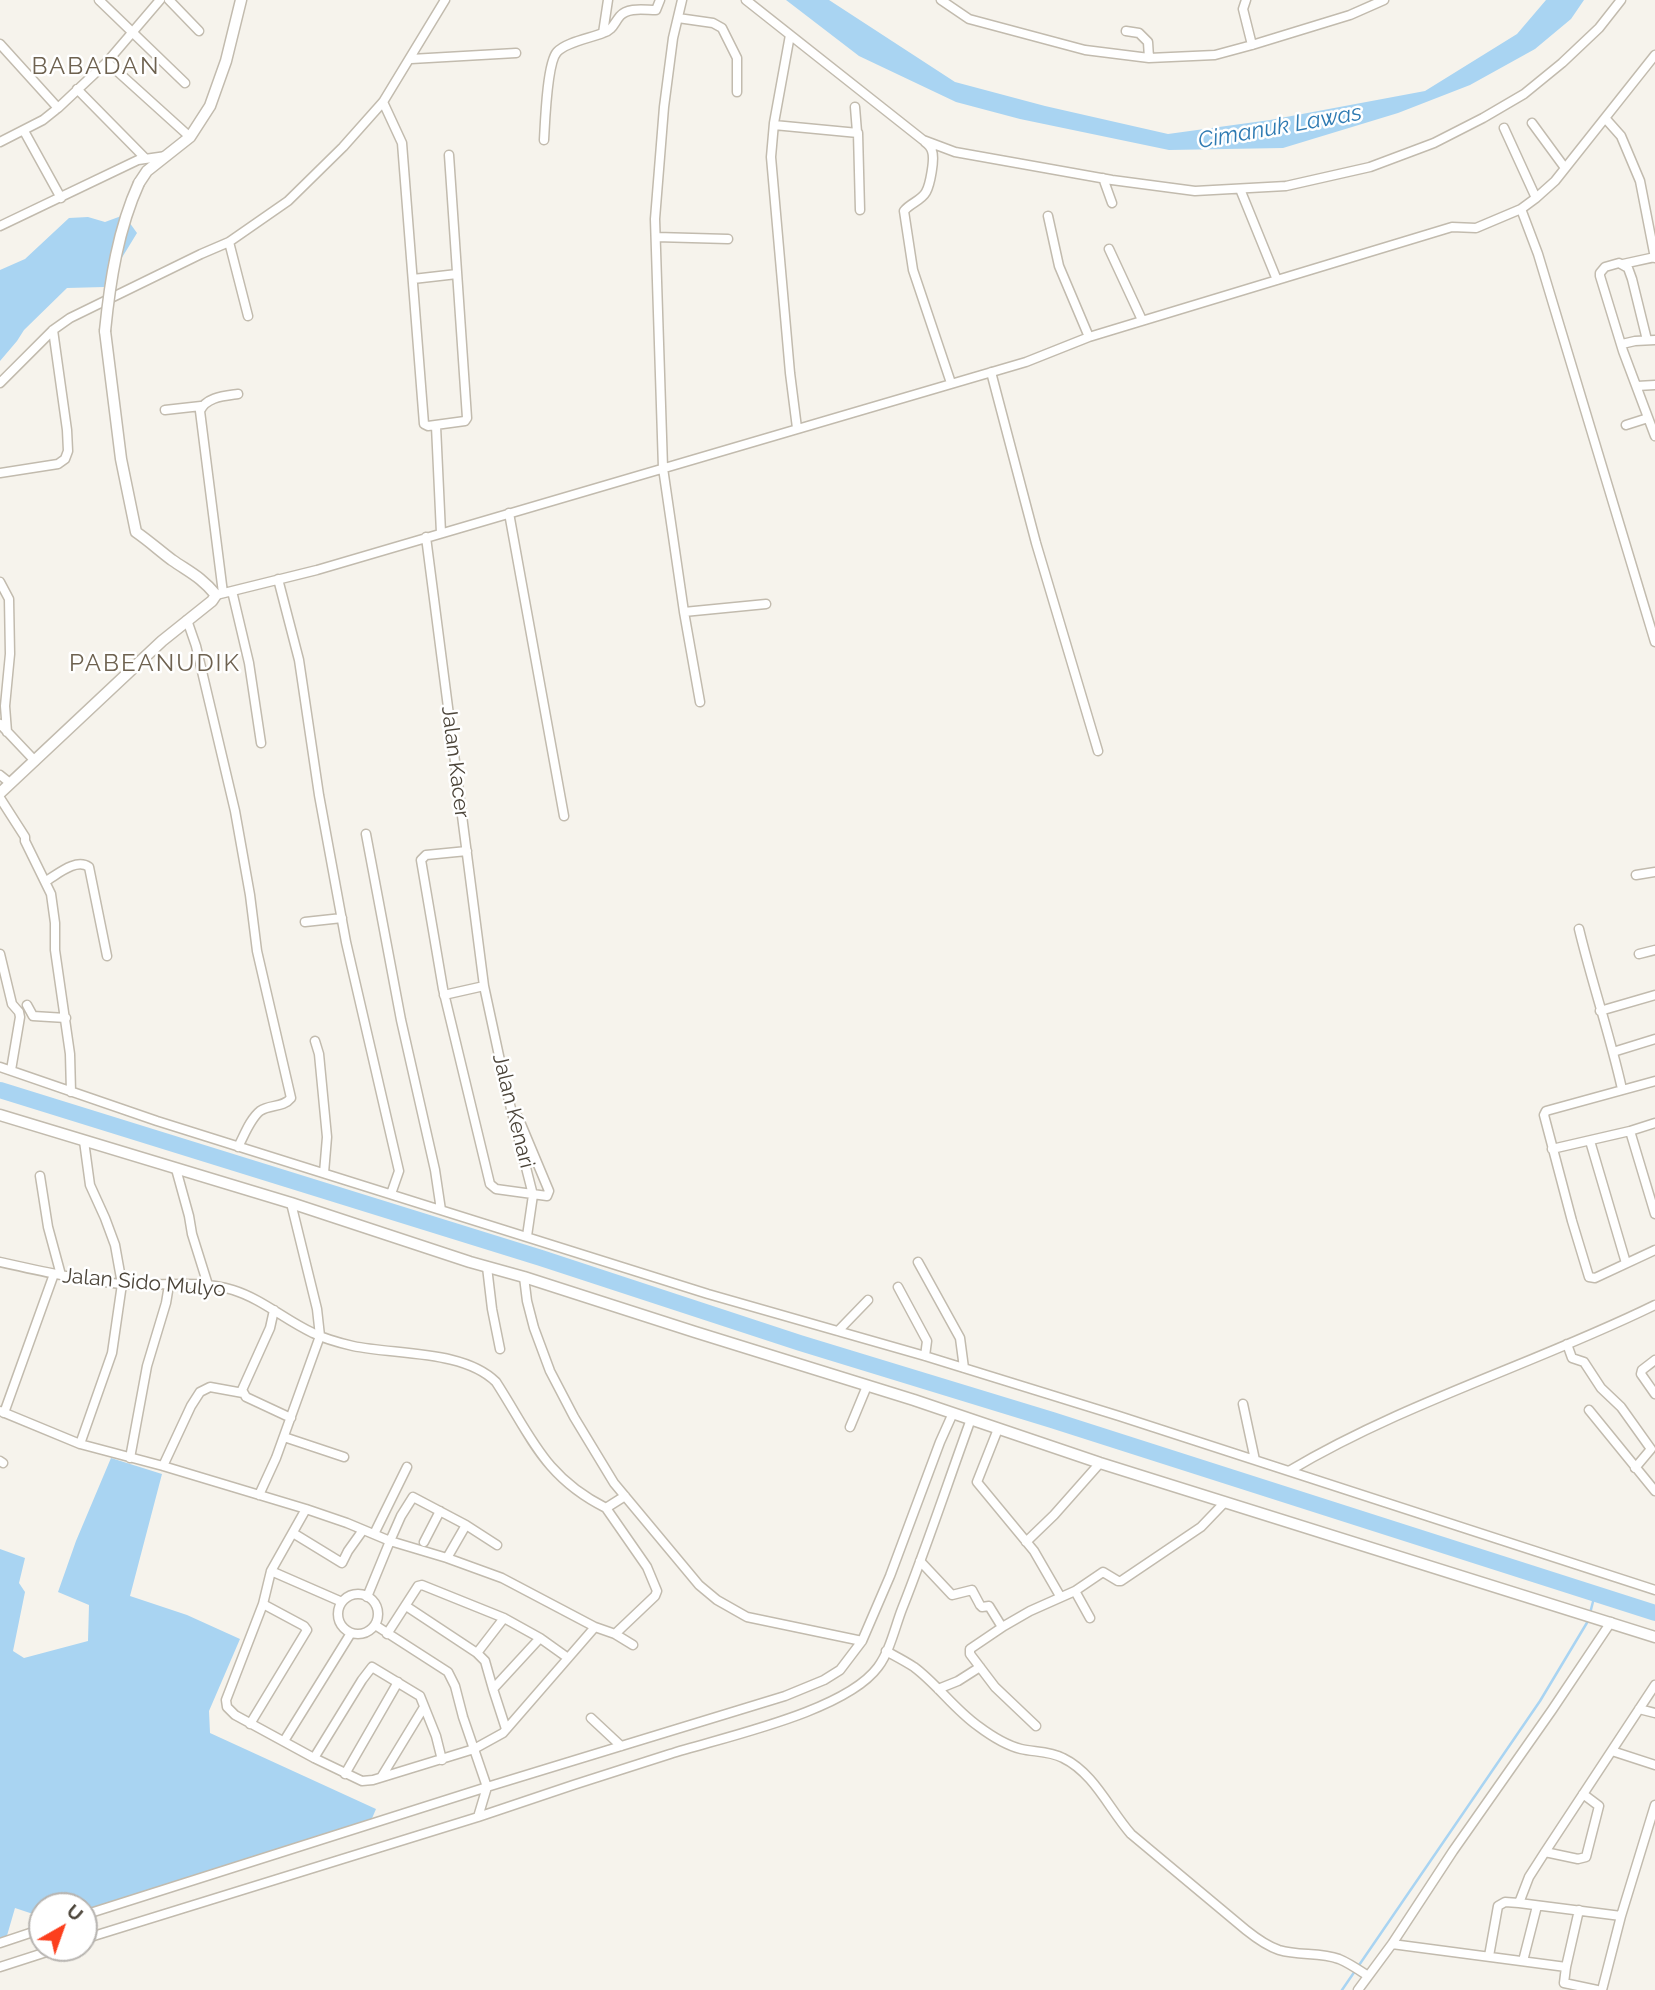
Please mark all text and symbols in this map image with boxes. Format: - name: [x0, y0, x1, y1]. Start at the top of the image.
- district label: BABADAN: [32, 53, 160, 81]
- water label: Cimanuk Lawas: [1196, 99, 1364, 155]
- district label: PABEANUDIK: [70, 650, 240, 678]
- street label: Jalan Kacer: [436, 705, 474, 819]
- street label: Jalan Kenari: [487, 1051, 539, 1171]
- street label: Jalan Sido Mulyo: [61, 1263, 227, 1303]
- north arrow: [28, 1892, 98, 1962]
- text: U: [63, 1899, 88, 1925]

